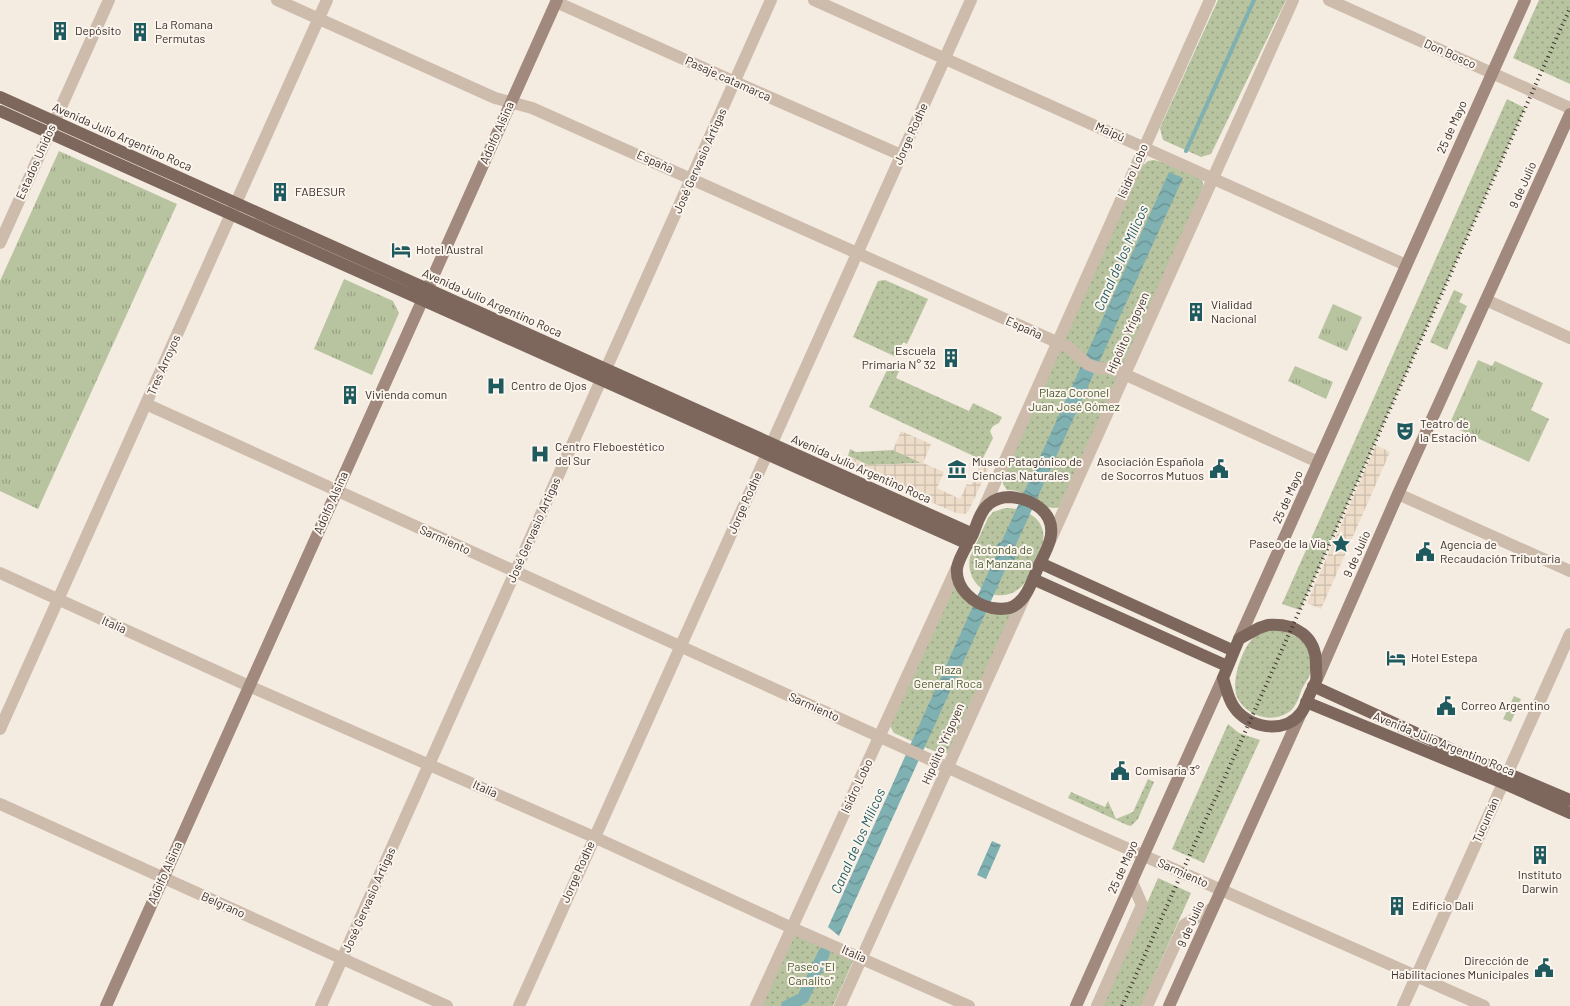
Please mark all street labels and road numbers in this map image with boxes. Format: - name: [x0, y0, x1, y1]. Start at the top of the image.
- street label: Don Bosco: [1422, 35, 1479, 71]
- street label: Pasaje catamarca: [683, 53, 773, 103]
- street label: 25 de Mayo: [1433, 98, 1469, 155]
- street label: Avenida Julio Argentino Roca: [50, 99, 194, 173]
- street label: Adolfo Alsina: [476, 99, 516, 166]
- street label: Jorge Rodhe: [890, 101, 930, 167]
- street label: José Gervasio Artigas: [670, 106, 729, 215]
- street label: Maipú: [1093, 118, 1127, 144]
- street label: Estados Unidos: [12, 122, 58, 201]
- street label: Isidro Lobo: [1114, 141, 1150, 200]
- street label: España: [635, 147, 676, 175]
- street label: 9 de Julio: [1506, 159, 1539, 210]
- street label: Avenida Julio Argentino Roca: [420, 265, 564, 339]
- street label: Hipólito Yrigoyen: [1103, 290, 1151, 375]
- street label: España: [1004, 313, 1045, 341]
- street label: Tres Arroyos: [143, 332, 183, 397]
- street label: Avenida Julio Argentino Roca: [789, 431, 933, 505]
- street label: 25 de Mayo: [1269, 468, 1305, 525]
- street label: Adolfo Alsina: [310, 469, 350, 536]
- street label: Jorge Rodhe: [724, 470, 764, 536]
- street label: José Gervasio Artigas: [504, 475, 563, 584]
- street label: Sarmiento: [418, 522, 473, 556]
- street label: 9 de Julio: [1340, 528, 1373, 579]
- street label: Italia: [100, 612, 129, 636]
- street label: Sarmiento: [787, 689, 842, 723]
- street label: Hipólito Yrigoyen: [918, 701, 966, 786]
- street label: Avenida Julio Argentino Roca: [1372, 708, 1517, 778]
- street label: Isidro Lobo: [837, 756, 875, 815]
- street label: Italia: [471, 776, 500, 800]
- street label: Tucumán: [1469, 795, 1501, 844]
- street label: 25 de Mayo: [1104, 838, 1140, 895]
- street label: Adolfo Alsina: [144, 839, 184, 906]
- street label: Jorge Rodhe: [557, 839, 597, 905]
- street label: José Gervasio Artigas: [339, 845, 398, 954]
- street label: Sarmiento: [1156, 855, 1211, 889]
- street label: Belgrano: [199, 888, 248, 920]
- street label: 9 de Julio: [1174, 898, 1207, 949]
- street label: Italia: [840, 941, 869, 965]

